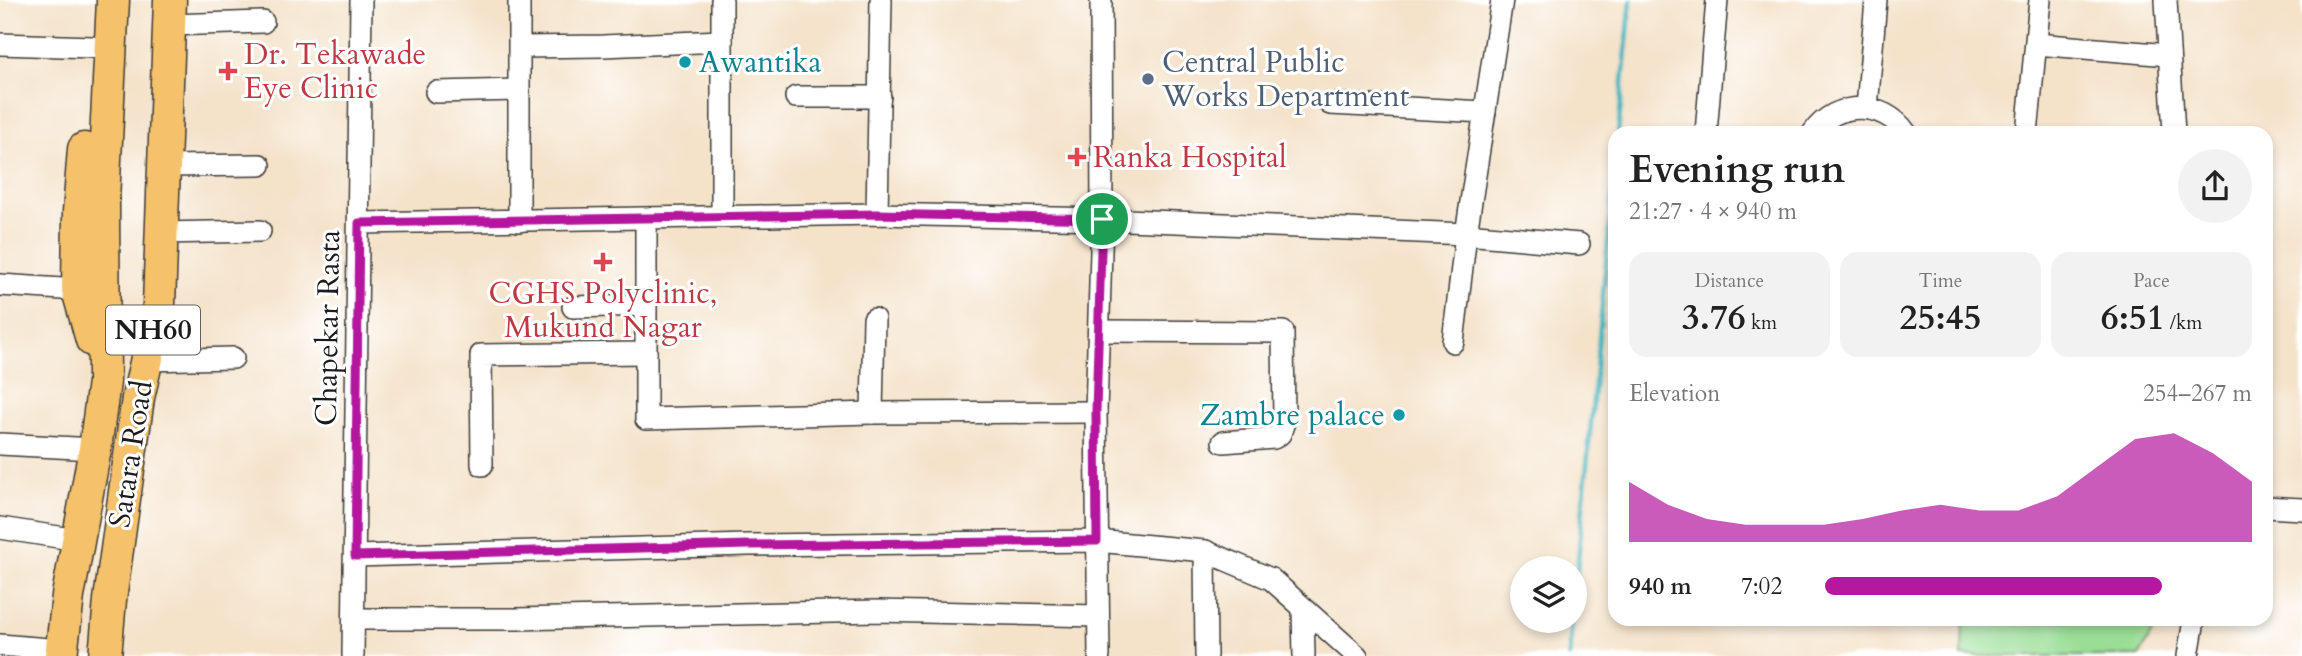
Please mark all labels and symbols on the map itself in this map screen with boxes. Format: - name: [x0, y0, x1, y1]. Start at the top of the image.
- place label: Dr. Tekawade Eye Clinic: [244, 34, 426, 109]
- place label: Awantika: [699, 42, 821, 83]
- place label: Central Public Works Department: [1161, 42, 1410, 117]
- marker: Awantika: [677, 54, 693, 70]
- marker: Dr. Tekawade Eye Clinic: [218, 61, 238, 81]
- marker: Central Public Works Department: [1140, 71, 1156, 87]
- place label: Ranka Hospital: [1093, 137, 1287, 178]
- marker: Ranka Hospital: [1067, 147, 1087, 167]
- pin: [1072, 189, 1132, 249]
- street label: Chapekar Rasta: [306, 230, 350, 426]
- marker: CGHS Polyclinic, Mukund Nagar: [593, 252, 613, 272]
- place label: CGHS Polyclinic, Mukund Nagar: [489, 273, 717, 348]
- road number: NH60: [106, 306, 200, 354]
- street label: Satara Road: [99, 378, 163, 530]
- place label: Zambre palace: [1200, 395, 1385, 436]
- marker: Zambre palace: [1391, 407, 1407, 423]

